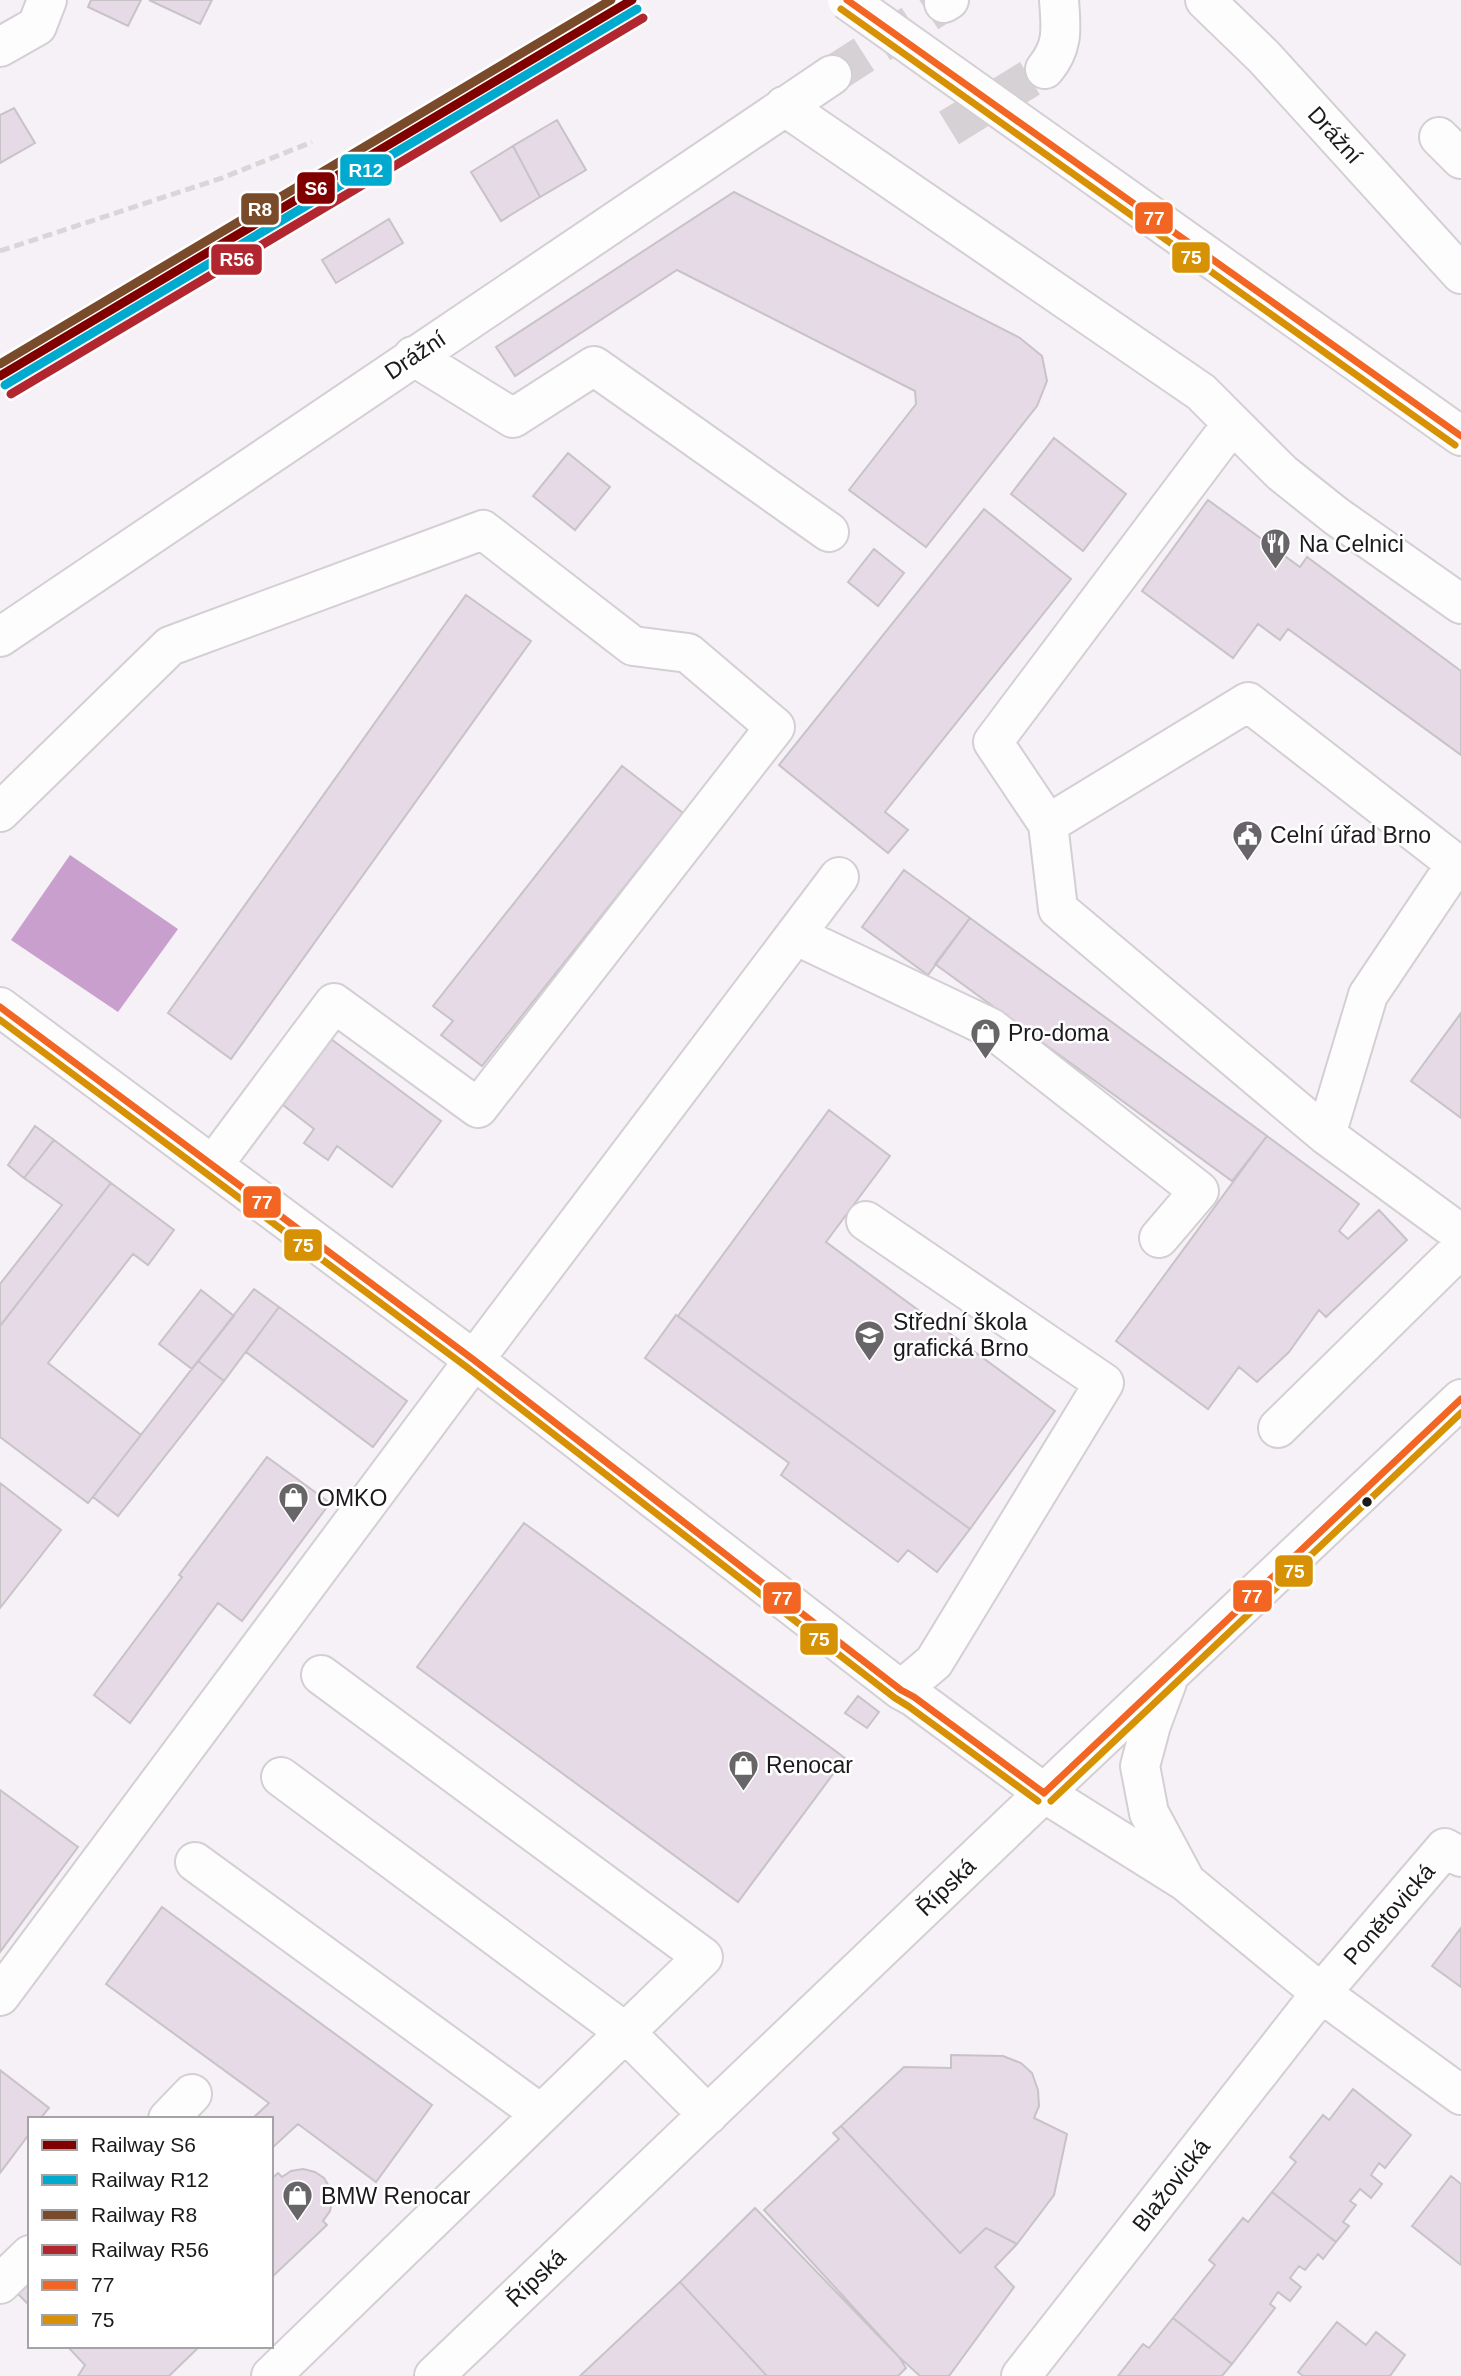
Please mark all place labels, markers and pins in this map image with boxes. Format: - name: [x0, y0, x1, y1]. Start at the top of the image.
- restaurant icon: Na Celnici: [1259, 527, 1293, 571]
- place label: Na Celnici: [1299, 531, 1404, 557]
- public building icon: Celní úřad Brno: [1230, 818, 1264, 862]
- place label: Celní úřad Brno: [1270, 822, 1431, 848]
- shop icon: Pro-doma: [968, 1016, 1002, 1060]
- place label: Pro-doma: [1008, 1020, 1109, 1046]
- place label: Střední škola grafická Brno: [893, 1309, 1029, 1361]
- school or university icon: Střední škola grafická Brno: [853, 1318, 887, 1362]
- shop icon: OMKO: [277, 1481, 311, 1525]
- place label: OMKO: [317, 1485, 387, 1511]
- unlabelled marker: [1360, 1495, 1374, 1509]
- shop icon: Renocar: [726, 1748, 760, 1792]
- place label: Renocar: [766, 1752, 853, 1778]
- shop icon: BMW Renocar: [281, 2179, 315, 2223]
- place label: BMW Renocar: [321, 2183, 471, 2209]

